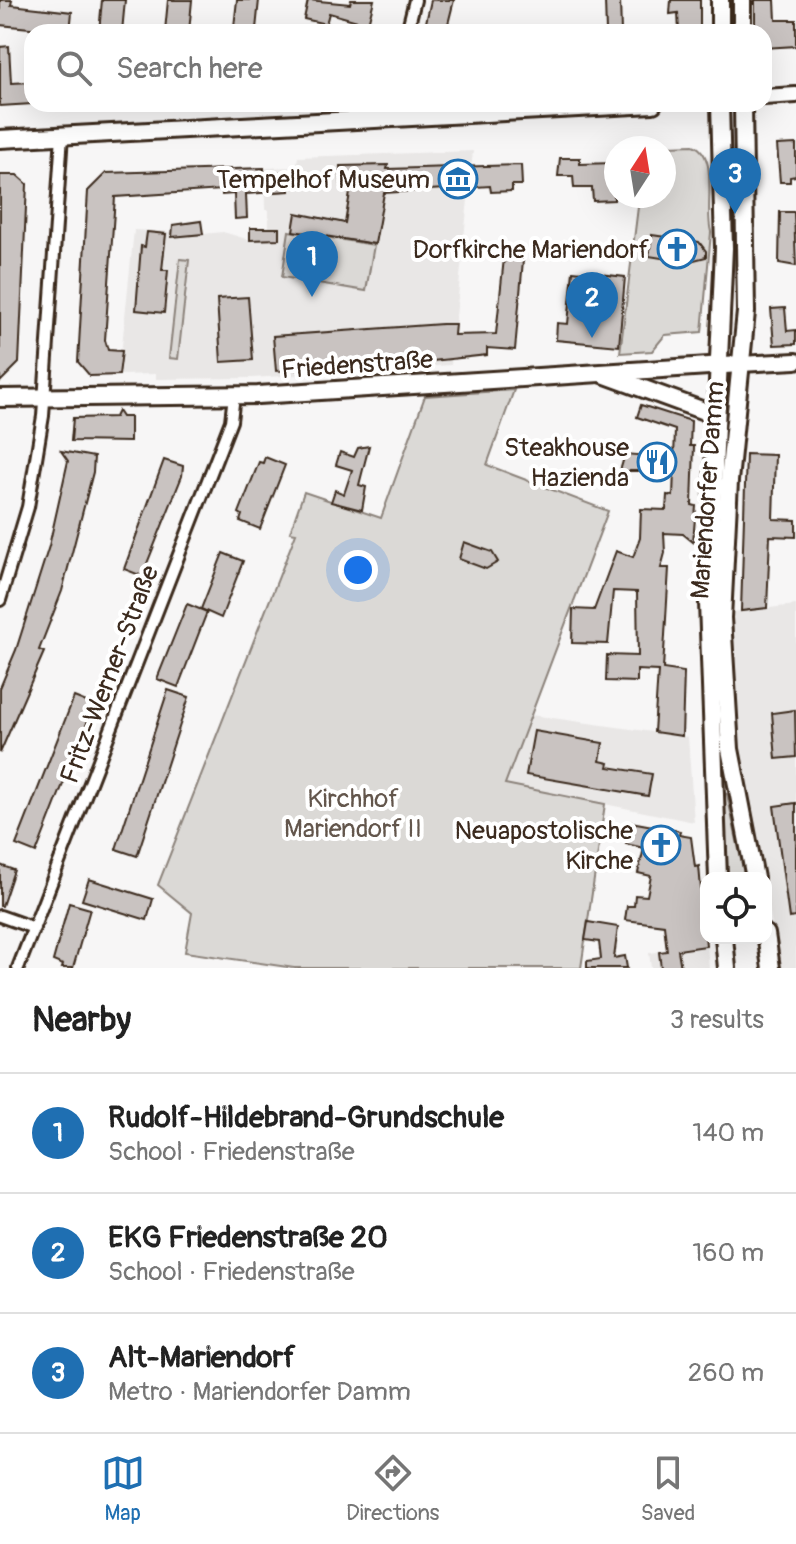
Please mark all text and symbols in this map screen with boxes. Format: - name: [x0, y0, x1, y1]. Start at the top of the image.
- search box: [24, 24, 772, 112]
- icon: search: [52, 46, 96, 90]
- text: Search here: [116, 50, 263, 87]
- north arrow: [604, 136, 676, 208]
- pin: 3: [709, 148, 761, 214]
- museum icon: Tempelhof Museum: [437, 158, 479, 200]
- place label: Tempelhof Museum: [216, 164, 430, 196]
- church icon: Dorfkirche Mariendorf: [656, 228, 698, 270]
- pin: 1: [286, 231, 338, 297]
- place label: Dorfkirche Mariendorf: [413, 234, 649, 266]
- pin: 2: [566, 272, 618, 338]
- street label: Friedenstraße: [280, 344, 434, 386]
- street label: Mariendorfer Damm: [684, 380, 732, 600]
- place label: Steakhouse Hazienda: [504, 432, 629, 494]
- restaurant icon: Steakhouse Hazienda: [636, 441, 678, 483]
- your location: [338, 550, 378, 590]
- street label: Fritz-Werner-Straße: [54, 561, 166, 788]
- park label: Kirchhof Mariendorf II: [284, 783, 422, 845]
- place label: Neuapostolische Kirche: [454, 815, 633, 877]
- church icon: Neuapostolische Kirche: [640, 824, 682, 866]
- map controls: [700, 872, 772, 944]
- button: locate: [700, 872, 772, 944]
- text: Nearby: [32, 999, 131, 1042]
- text: 3 results: [670, 1004, 764, 1036]
- text: Rudolf-Hildebrand-Grundschule: [108, 1099, 504, 1136]
- text: 1: [53, 1117, 63, 1149]
- text: 140 m: [692, 1117, 764, 1149]
- text: School · Friedenstraße: [108, 1136, 355, 1168]
- text: EKG Friedenstraße 20: [108, 1219, 388, 1256]
- text: 2: [51, 1237, 65, 1269]
- text: 160 m: [692, 1237, 764, 1269]
- text: School · Friedenstraße: [108, 1256, 355, 1288]
- text: Alt-Mariendorf: [108, 1339, 295, 1376]
- text: 3: [51, 1357, 65, 1389]
- text: 260 m: [688, 1357, 764, 1389]
- text: Metro · Mariendorfer Damm: [108, 1376, 411, 1408]
- tab: Map: [101, 1451, 145, 1527]
- tab: Directions: [346, 1451, 439, 1527]
- tab: Saved: [641, 1451, 695, 1527]

